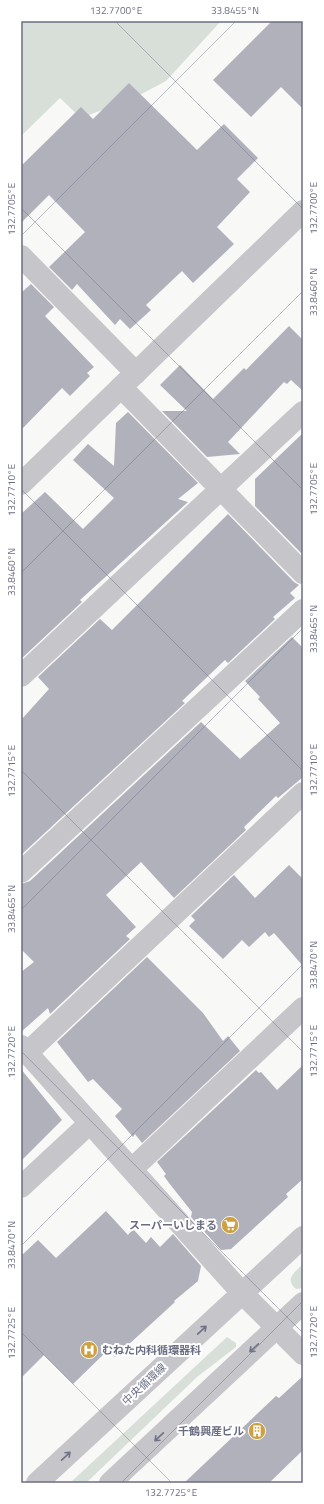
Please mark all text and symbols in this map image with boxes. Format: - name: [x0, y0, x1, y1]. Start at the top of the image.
- text: 132.7700°E: [90, 3, 143, 18]
- text: 33.8455°N: [211, 3, 259, 18]
- text: 132.7700°E: [306, 181, 321, 234]
- text: 132.7705°E: [4, 182, 19, 235]
- text: 33.8460°N: [306, 268, 321, 316]
- text: 132.7705°E: [306, 462, 321, 515]
- text: 132.7710°E: [4, 463, 19, 516]
- text: 33.8460°N: [4, 548, 19, 596]
- text: 33.8465°N: [306, 605, 321, 653]
- text: 132.7710°E: [306, 743, 321, 796]
- text: 132.7715°E: [4, 744, 19, 797]
- text: 33.8465°N: [4, 885, 19, 933]
- text: 33.8470°N: [306, 941, 321, 989]
- text: 132.7715°E: [306, 1024, 321, 1077]
- text: 132.7720°E: [4, 1025, 19, 1078]
- supermarket icon: スーパーいしまる: [220, 1215, 240, 1235]
- place label: スーパーいしまる: [129, 1217, 217, 1233]
- text: 33.8470°N: [4, 1221, 19, 1269]
- text: 132.7720°E: [306, 1305, 321, 1358]
- text: 132.7725°E: [4, 1306, 19, 1359]
- one-way arrow: [197, 1325, 207, 1335]
- hospital icon: むねた内科循環器科: [79, 1340, 99, 1360]
- place label: むねた内科循環器科: [102, 1342, 201, 1358]
- one-way arrow: [249, 1344, 259, 1353]
- street label: 中央循環線: [118, 1359, 170, 1409]
- building icon: 千鶴興産ビル: [247, 1421, 267, 1441]
- place label: 千鶴興産ビル: [178, 1423, 244, 1439]
- one-way arrow: [154, 1432, 164, 1442]
- one-way arrow: [61, 1452, 71, 1461]
- text: 132.7725°E: [145, 1485, 198, 1500]

